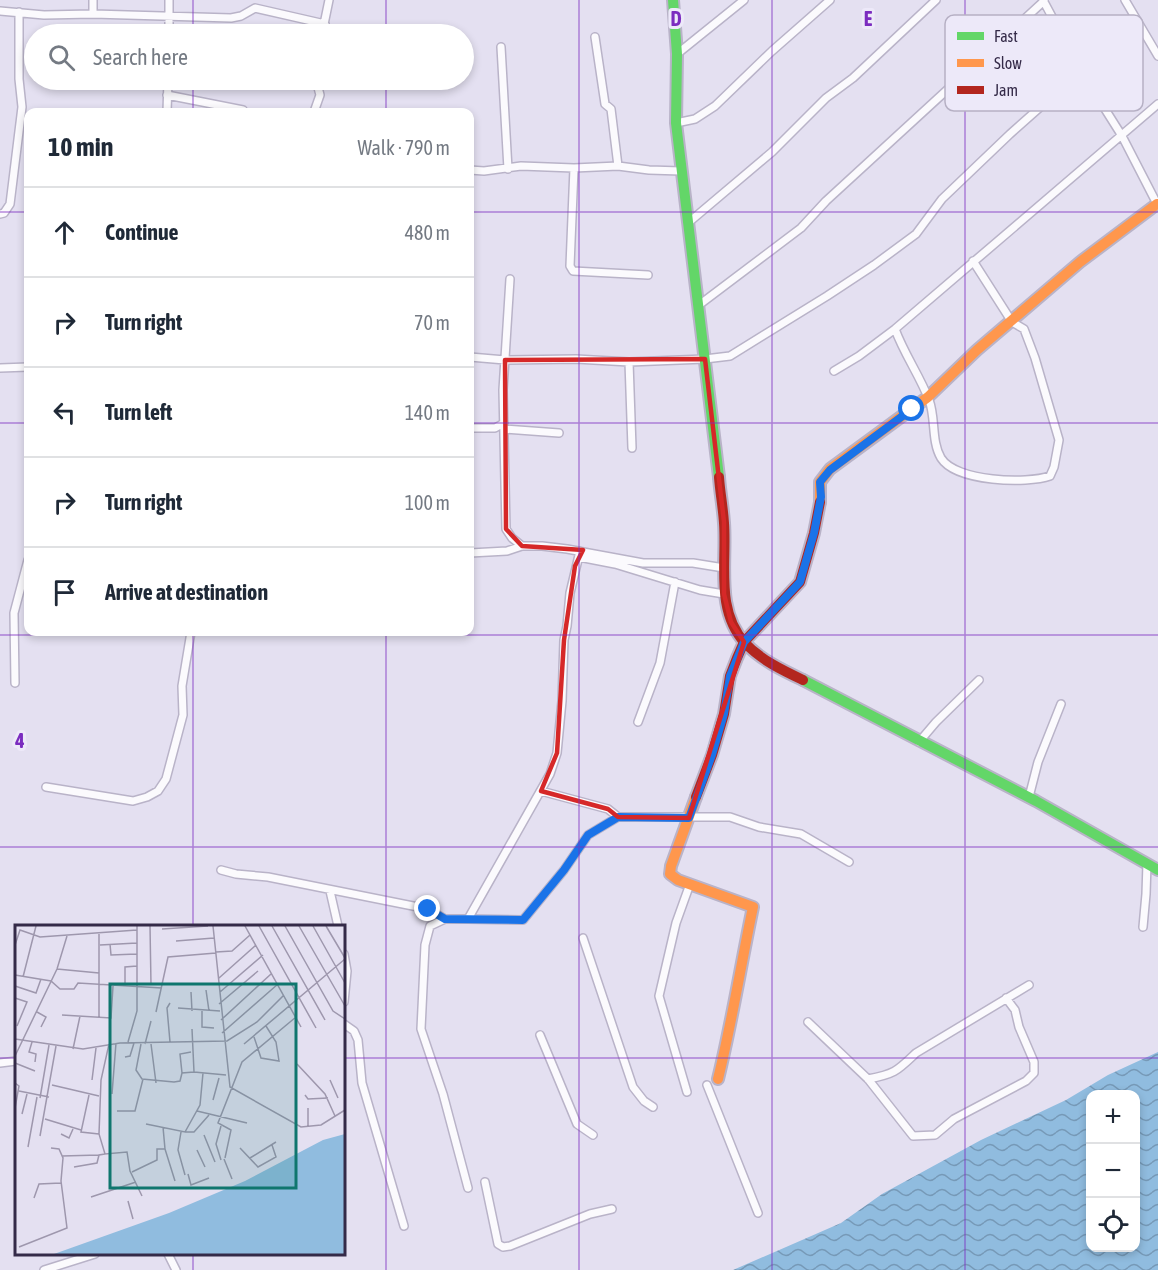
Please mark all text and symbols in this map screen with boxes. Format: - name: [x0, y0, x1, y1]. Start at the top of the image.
- text: D: [670, 7, 682, 30]
- text: E: [864, 7, 873, 30]
- legend: [945, 15, 1143, 111]
- search box: [24, 24, 474, 90]
- text: Fast: [994, 27, 1018, 45]
- icon: search: [45, 41, 78, 74]
- text: Search here: [93, 44, 188, 70]
- text: Slow: [994, 54, 1022, 72]
- text: Jam: [994, 81, 1018, 99]
- text: 10 min: [48, 132, 113, 162]
- text: Walk · 790 m: [358, 136, 450, 159]
- icon: ahead: [48, 216, 81, 249]
- text: Continue: [105, 219, 179, 245]
- text: 480 m: [405, 221, 450, 244]
- icon: right: [48, 306, 81, 339]
- text: Turn right: [105, 309, 182, 335]
- text: 70 m: [414, 311, 450, 334]
- route start: [898, 395, 924, 421]
- icon: left: [48, 396, 81, 429]
- text: Turn left: [105, 399, 172, 425]
- text: 140 m: [405, 401, 450, 424]
- icon: right: [48, 486, 81, 519]
- text: Turn right: [105, 489, 182, 515]
- text: 100 m: [405, 491, 450, 514]
- icon: arrive: [48, 576, 81, 609]
- text: Arrive at destination: [105, 579, 268, 605]
- text: 4: [14, 729, 25, 752]
- route end: [414, 895, 440, 921]
- inset map: [15, 925, 345, 1255]
- map controls: [1086, 1090, 1140, 1252]
- button: +: [1086, 1090, 1140, 1144]
- button: −: [1086, 1144, 1140, 1198]
- button: locate: [1086, 1198, 1140, 1252]

